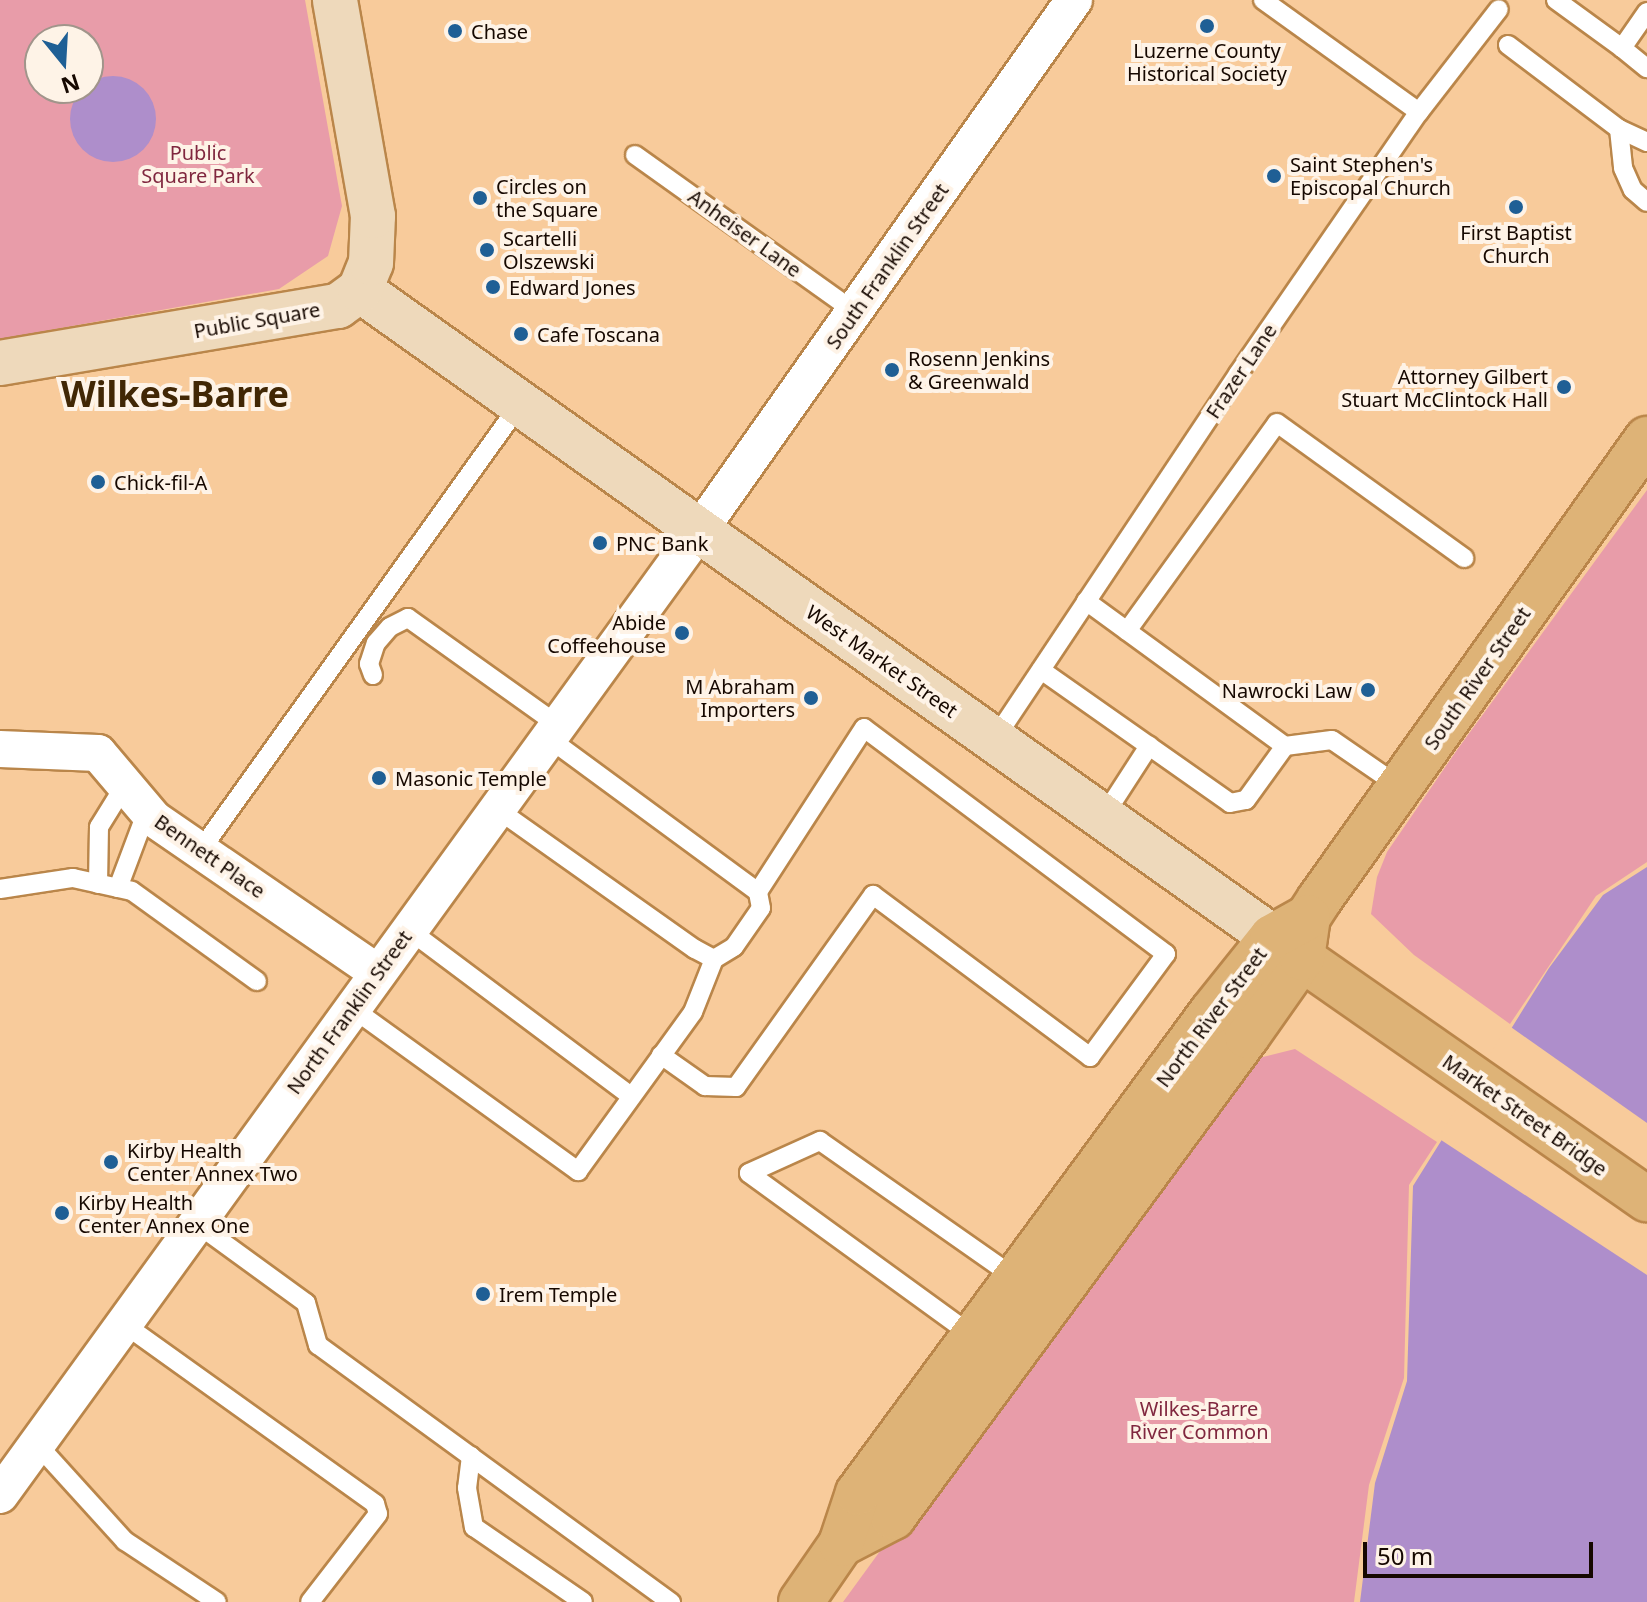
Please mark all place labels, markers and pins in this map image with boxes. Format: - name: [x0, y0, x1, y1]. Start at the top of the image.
- marker: Luzerne County Historical Society: [1198, 17, 1216, 35]
- place label: Chase: [471, 19, 528, 43]
- marker: Chase: [446, 22, 464, 40]
- place label: Luzerne County Historical Society: [1127, 38, 1287, 85]
- place label: Saint Stephen's Episcopal Church: [1290, 152, 1451, 199]
- marker: Saint Stephen's Episcopal Church: [1265, 167, 1283, 185]
- place label: Circles on the Square: [496, 174, 598, 221]
- marker: Circles on the Square: [471, 189, 489, 207]
- marker: First Baptist Church: [1507, 198, 1525, 216]
- place label: First Baptist Church: [1460, 220, 1572, 267]
- place label: Scartelli Olszewski: [503, 226, 595, 273]
- marker: Scartelli Olszewski: [478, 241, 496, 259]
- place label: Edward Jones: [509, 275, 635, 299]
- marker: Edward Jones: [484, 278, 502, 296]
- place label: Cafe Toscana: [537, 322, 660, 346]
- marker: Cafe Toscana: [512, 325, 530, 343]
- place label: Rosenn Jenkins & Greenwald: [908, 346, 1050, 393]
- marker: Rosenn Jenkins & Greenwald: [883, 361, 901, 379]
- place label: Attorney Gilbert Stuart McClintock Hall: [1341, 364, 1548, 411]
- marker: Attorney Gilbert Stuart McClintock Hall: [1555, 378, 1573, 396]
- place label: Chick-fil-A: [114, 470, 207, 494]
- marker: Chick-fil-A: [89, 473, 107, 491]
- place label: PNC Bank: [616, 531, 708, 555]
- marker: PNC Bank: [591, 534, 609, 552]
- place label: Abide Coffeehouse: [547, 610, 666, 657]
- marker: Abide Coffeehouse: [673, 624, 691, 642]
- place label: M Abraham Importers: [685, 674, 795, 721]
- place label: Nawrocki Law: [1222, 678, 1352, 702]
- marker: Nawrocki Law: [1359, 681, 1377, 699]
- marker: M Abraham Importers: [802, 689, 820, 707]
- place label: Masonic Temple: [395, 766, 547, 790]
- marker: Masonic Temple: [370, 769, 388, 787]
- place label: Kirby Health Center Annex Two: [127, 1138, 298, 1185]
- marker: Kirby Health Center Annex Two: [102, 1153, 120, 1171]
- place label: Kirby Health Center Annex One: [78, 1190, 250, 1237]
- marker: Kirby Health Center Annex One: [53, 1204, 71, 1222]
- place label: Irem Temple: [499, 1282, 617, 1306]
- marker: Irem Temple: [474, 1285, 492, 1303]

